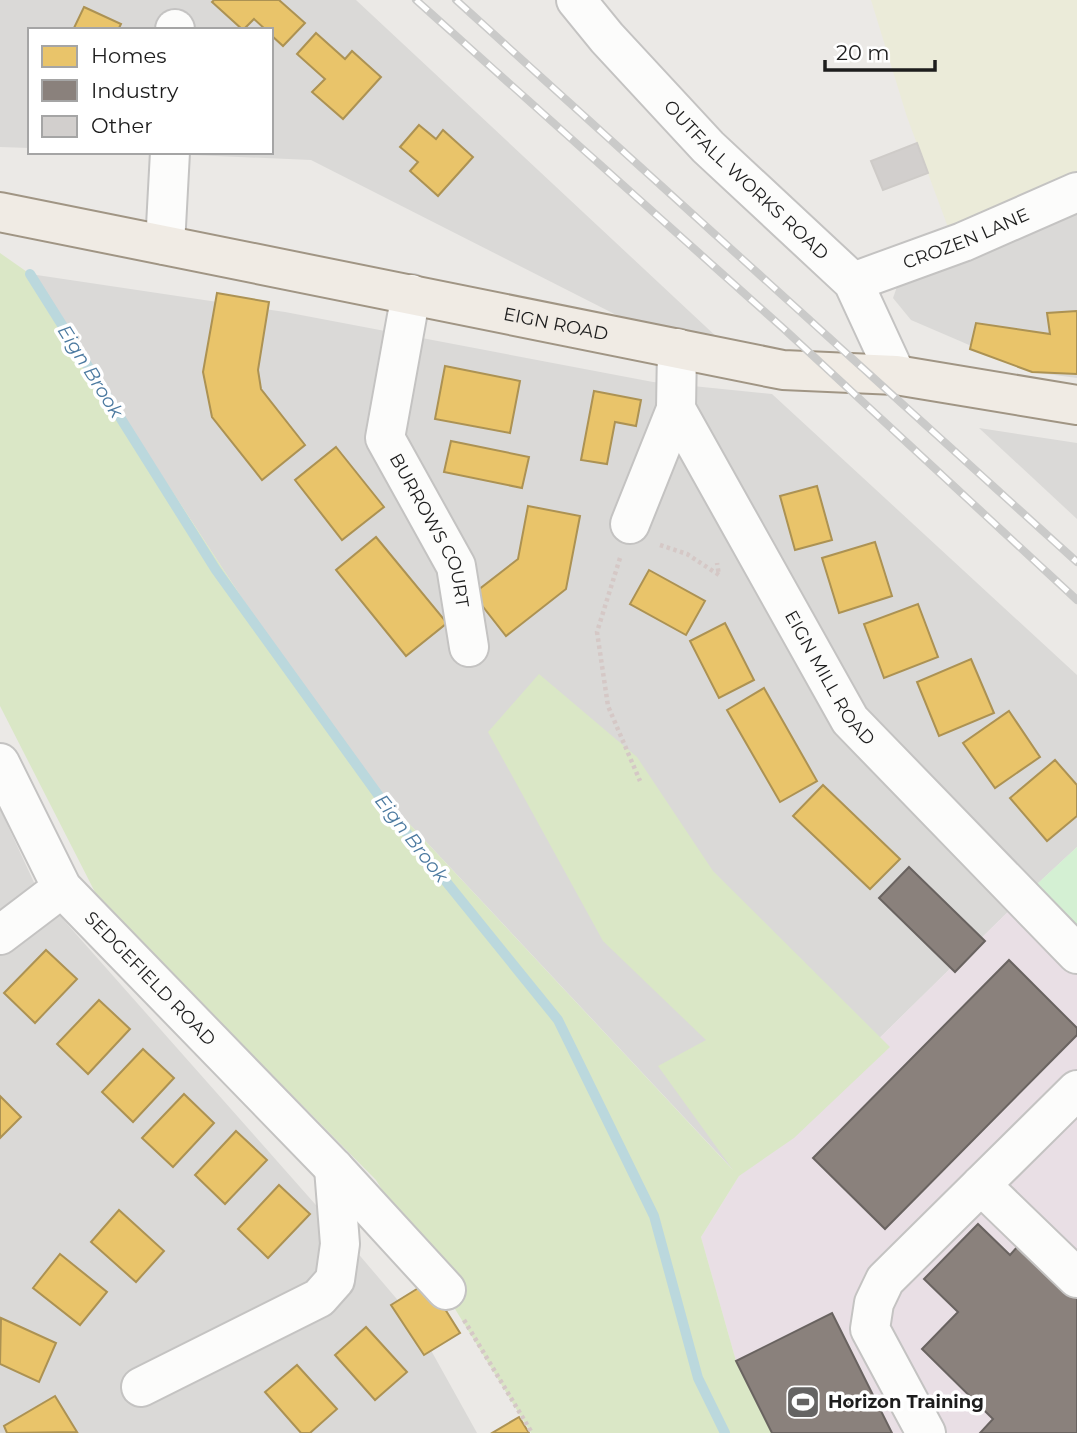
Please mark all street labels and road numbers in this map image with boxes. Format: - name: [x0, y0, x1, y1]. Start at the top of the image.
- street label: OUTFALL WORKS ROAD: [659, 95, 833, 265]
- street label: CROZEN LANE: [900, 203, 1032, 274]
- street label: EIGN ROAD: [501, 303, 610, 345]
- street label: BURROWS COURT: [385, 449, 474, 610]
- street label: EIGN MILL ROAD: [780, 606, 880, 750]
- street label: SEDGEFIELD ROAD: [80, 907, 220, 1051]

